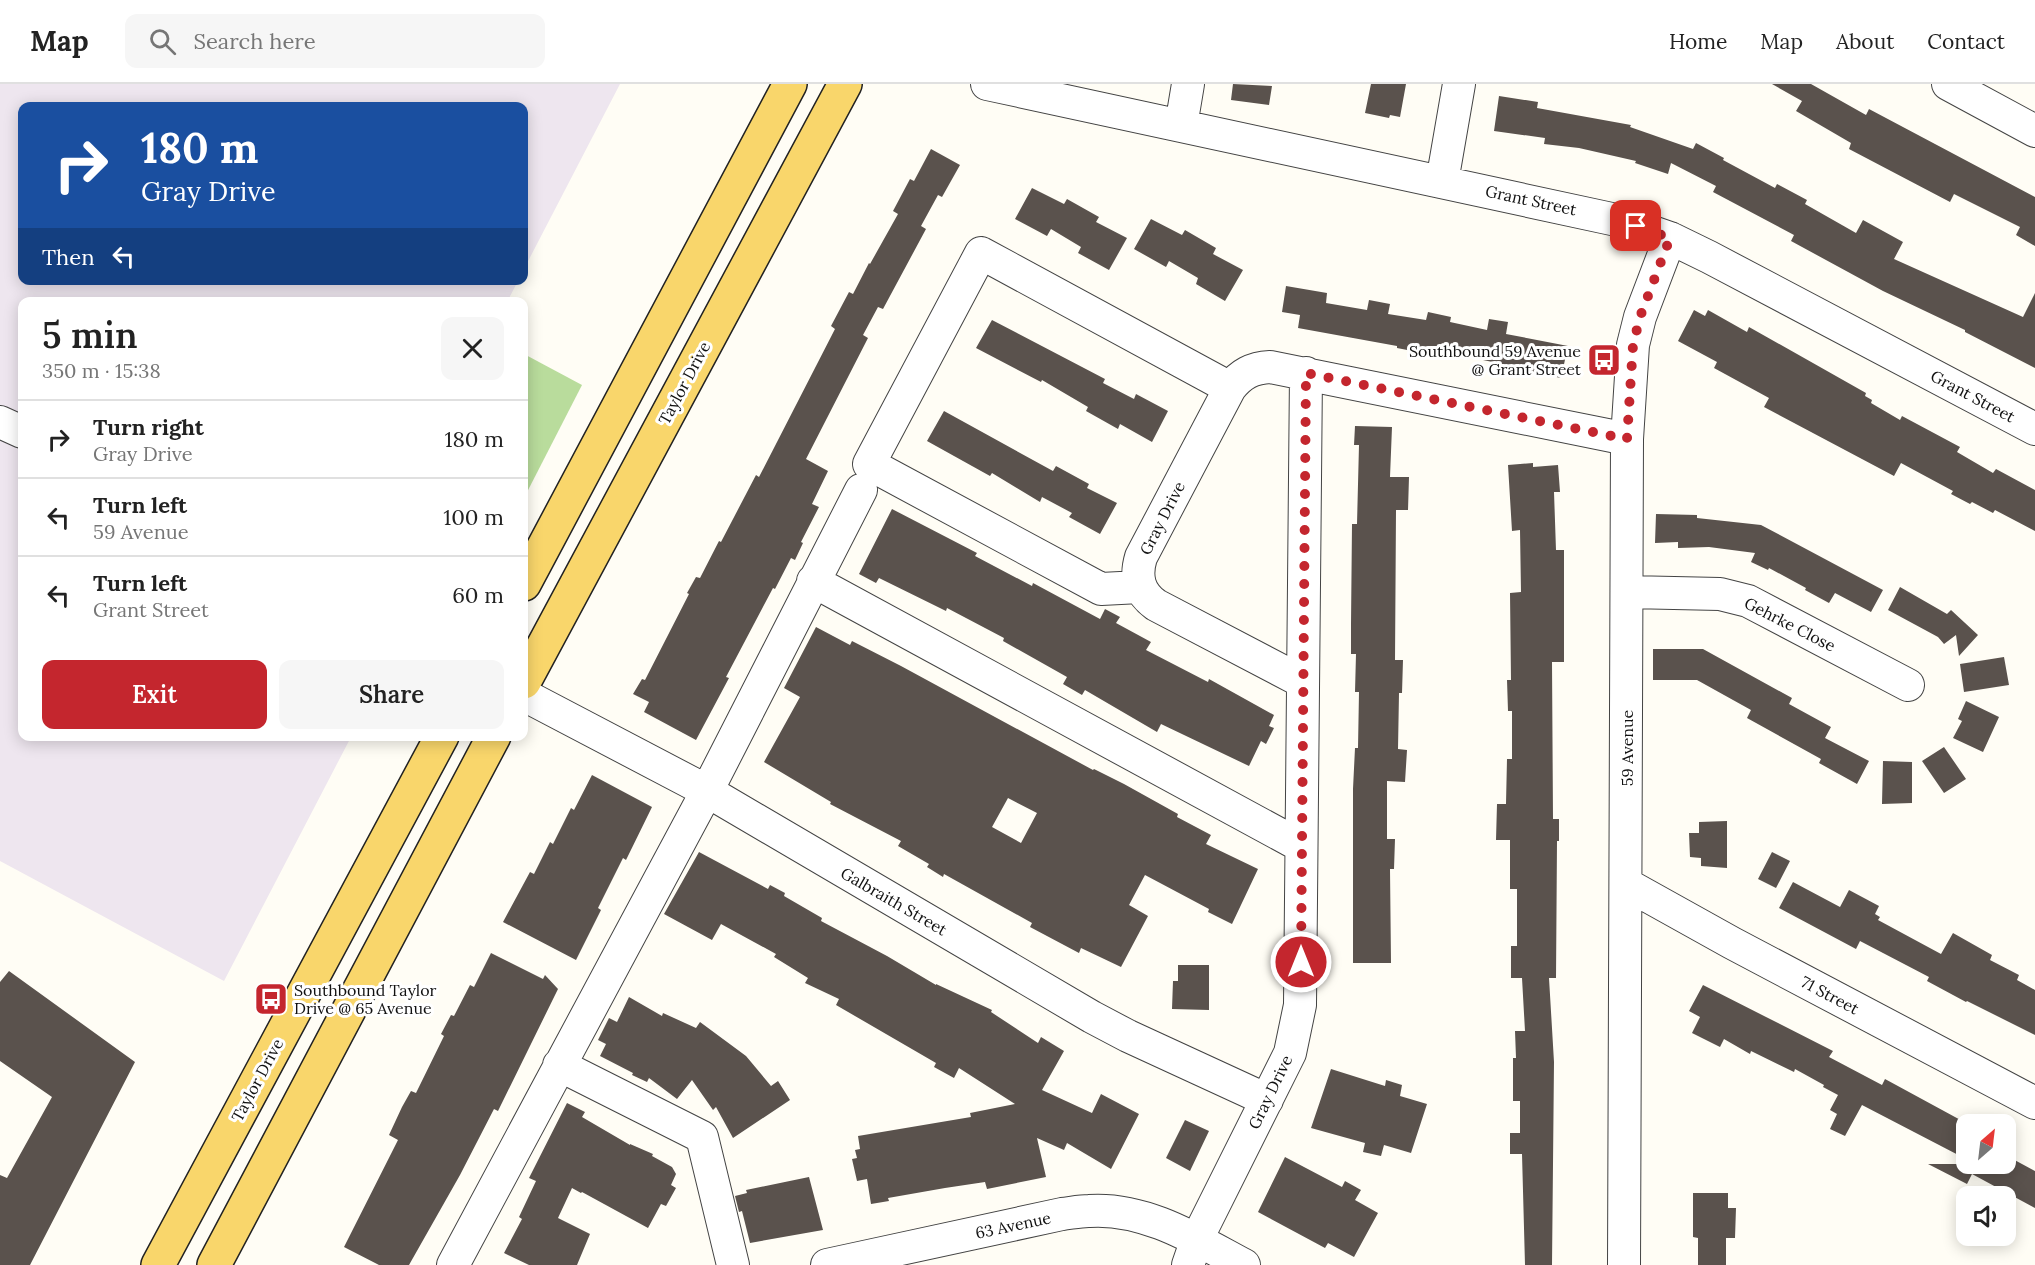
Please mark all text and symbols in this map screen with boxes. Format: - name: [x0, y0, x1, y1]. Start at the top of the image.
- search box: [125, 14, 545, 68]
- text: Map: [30, 23, 89, 59]
- icon: search: [146, 25, 179, 58]
- text: Search here: [194, 27, 316, 55]
- text: Home: [1669, 28, 1727, 55]
- text: Map: [1760, 28, 1803, 55]
- text: About: [1836, 28, 1894, 55]
- text: Contact: [1927, 28, 2005, 55]
- text: 180 m: [141, 121, 258, 175]
- icon: right: [42, 126, 120, 204]
- text: Gray Drive: [141, 174, 276, 208]
- street label: Grant Street: [1484, 181, 1579, 220]
- pin: [1610, 200, 1661, 251]
- icon: arrive: [1619, 209, 1652, 242]
- icon: left: [107, 240, 140, 273]
- text: Then: [42, 243, 95, 271]
- text: 5 min: [42, 312, 138, 358]
- button: close: [441, 317, 504, 380]
- street label: Taylor Drive: [654, 338, 714, 428]
- place label: Southbound 59 Avenue @ Grant Street: [1409, 341, 1582, 379]
- bus stop icon: Southbound 59 Avenue @ Grant Street: [1586, 342, 1622, 378]
- text: 350 m · 15:38: [42, 358, 161, 383]
- street label: Grant Street: [1927, 365, 2019, 427]
- text: Turn right: [93, 413, 204, 441]
- icon: right: [42, 423, 75, 456]
- text: 180 m: [445, 425, 504, 453]
- text: Gray Drive: [93, 441, 193, 466]
- street label: Gray Drive: [1135, 478, 1189, 558]
- text: Turn left: [93, 491, 187, 519]
- icon: left: [42, 501, 75, 534]
- text: 100 m: [443, 503, 504, 531]
- text: 59 Avenue: [93, 519, 189, 544]
- text: Turn left: [93, 569, 187, 597]
- icon: left: [42, 579, 75, 612]
- text: 60 m: [452, 581, 504, 609]
- street label: Gehrke Close: [1741, 592, 1839, 656]
- text: Grant Street: [93, 597, 209, 622]
- button: Exit: [42, 660, 267, 729]
- button: Share: [279, 660, 504, 729]
- street label: 59 Avenue: [1617, 709, 1637, 786]
- street label: Galbraith Street: [837, 863, 951, 940]
- position arrow: [1269, 930, 1333, 994]
- street label: 71 Street: [1798, 971, 1863, 1019]
- place label: Southbound Taylor Drive @ 65 Avenue: [294, 980, 437, 1018]
- bus stop icon: Southbound Taylor Drive @ 65 Avenue: [253, 981, 289, 1017]
- street label: Taylor Drive: [227, 1035, 287, 1125]
- street label: Gray Drive: [1244, 1051, 1297, 1132]
- north arrow: [1956, 1114, 2016, 1174]
- map controls: [1956, 1114, 2016, 1246]
- button: sound: [1956, 1186, 2016, 1246]
- street label: 63 Avenue: [973, 1207, 1053, 1243]

